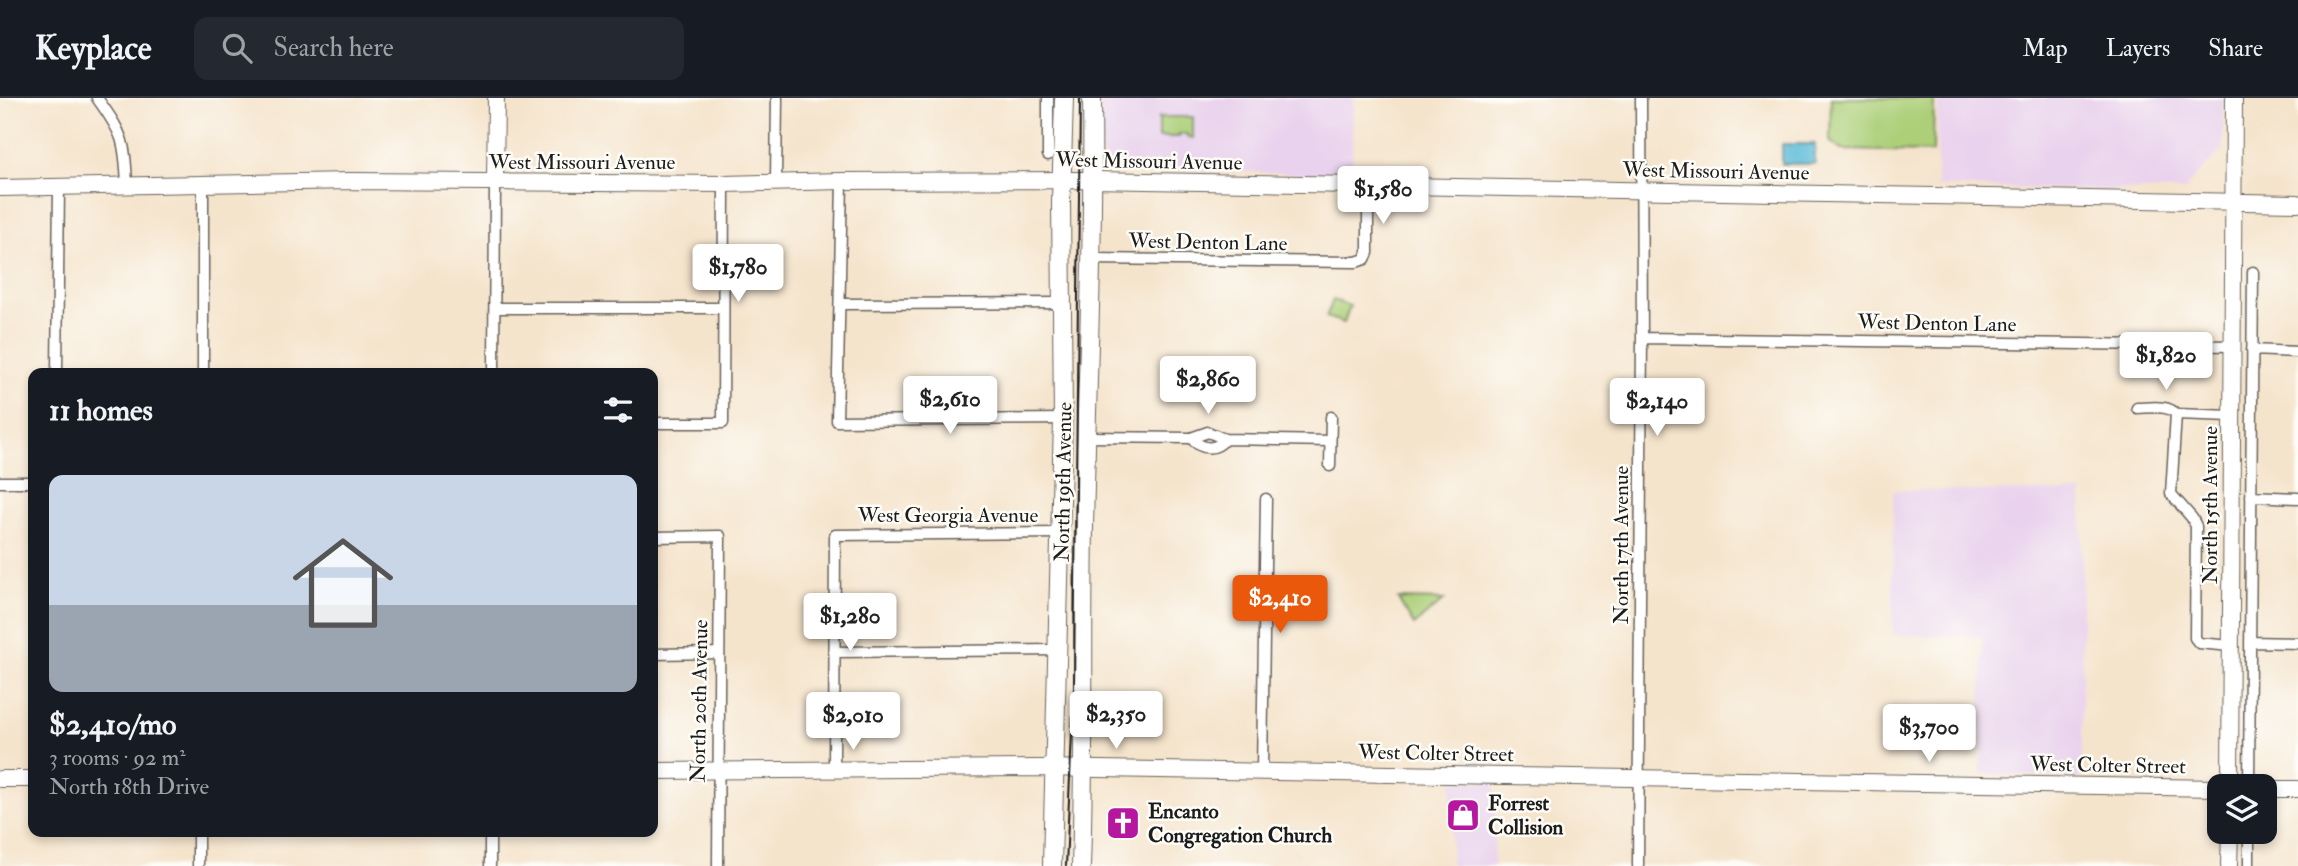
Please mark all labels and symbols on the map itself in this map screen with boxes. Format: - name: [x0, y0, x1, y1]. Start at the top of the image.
- street label: West Missouri Avenue: [1054, 146, 1243, 177]
- street label: West Missouri Avenue: [488, 149, 676, 176]
- street label: West Missouri Avenue: [1621, 156, 1810, 187]
- pin: $1,580: [1326, 166, 1440, 226]
- street label: West Denton Lane: [1127, 228, 1288, 257]
- pin: $1,780: [681, 244, 795, 304]
- street label: West Denton Lane: [1856, 309, 2017, 338]
- pin: $1,820: [2109, 332, 2223, 392]
- pin: $2,860: [1151, 356, 1265, 416]
- pin: $2,610: [893, 376, 1007, 436]
- pin: $2,140: [1600, 378, 1714, 438]
- street label: North 19th Avenue: [1049, 402, 1078, 562]
- street label: North 15th Avenue: [2197, 426, 2224, 584]
- street label: North 17th Avenue: [1608, 465, 1635, 624]
- street label: West Georgia Avenue: [857, 502, 1039, 529]
- pin: $2,410: [1223, 575, 1337, 635]
- pin: $1,280: [793, 594, 907, 653]
- street label: North 20th Avenue: [685, 619, 714, 783]
- pin: $2,010: [796, 692, 910, 752]
- pin: $2,350: [1059, 692, 1173, 751]
- pin: $3,700: [1872, 704, 1986, 764]
- street label: West Colter Street: [1357, 739, 1514, 768]
- street label: West Colter Street: [2029, 751, 2186, 780]
- place label: Forrest Collision: [1488, 790, 1564, 841]
- shop icon: Forrest Collision: [1444, 796, 1482, 834]
- place label: Encanto Congregation Church: [1148, 798, 1332, 849]
- church icon: Encanto Congregation Church: [1104, 804, 1142, 842]

